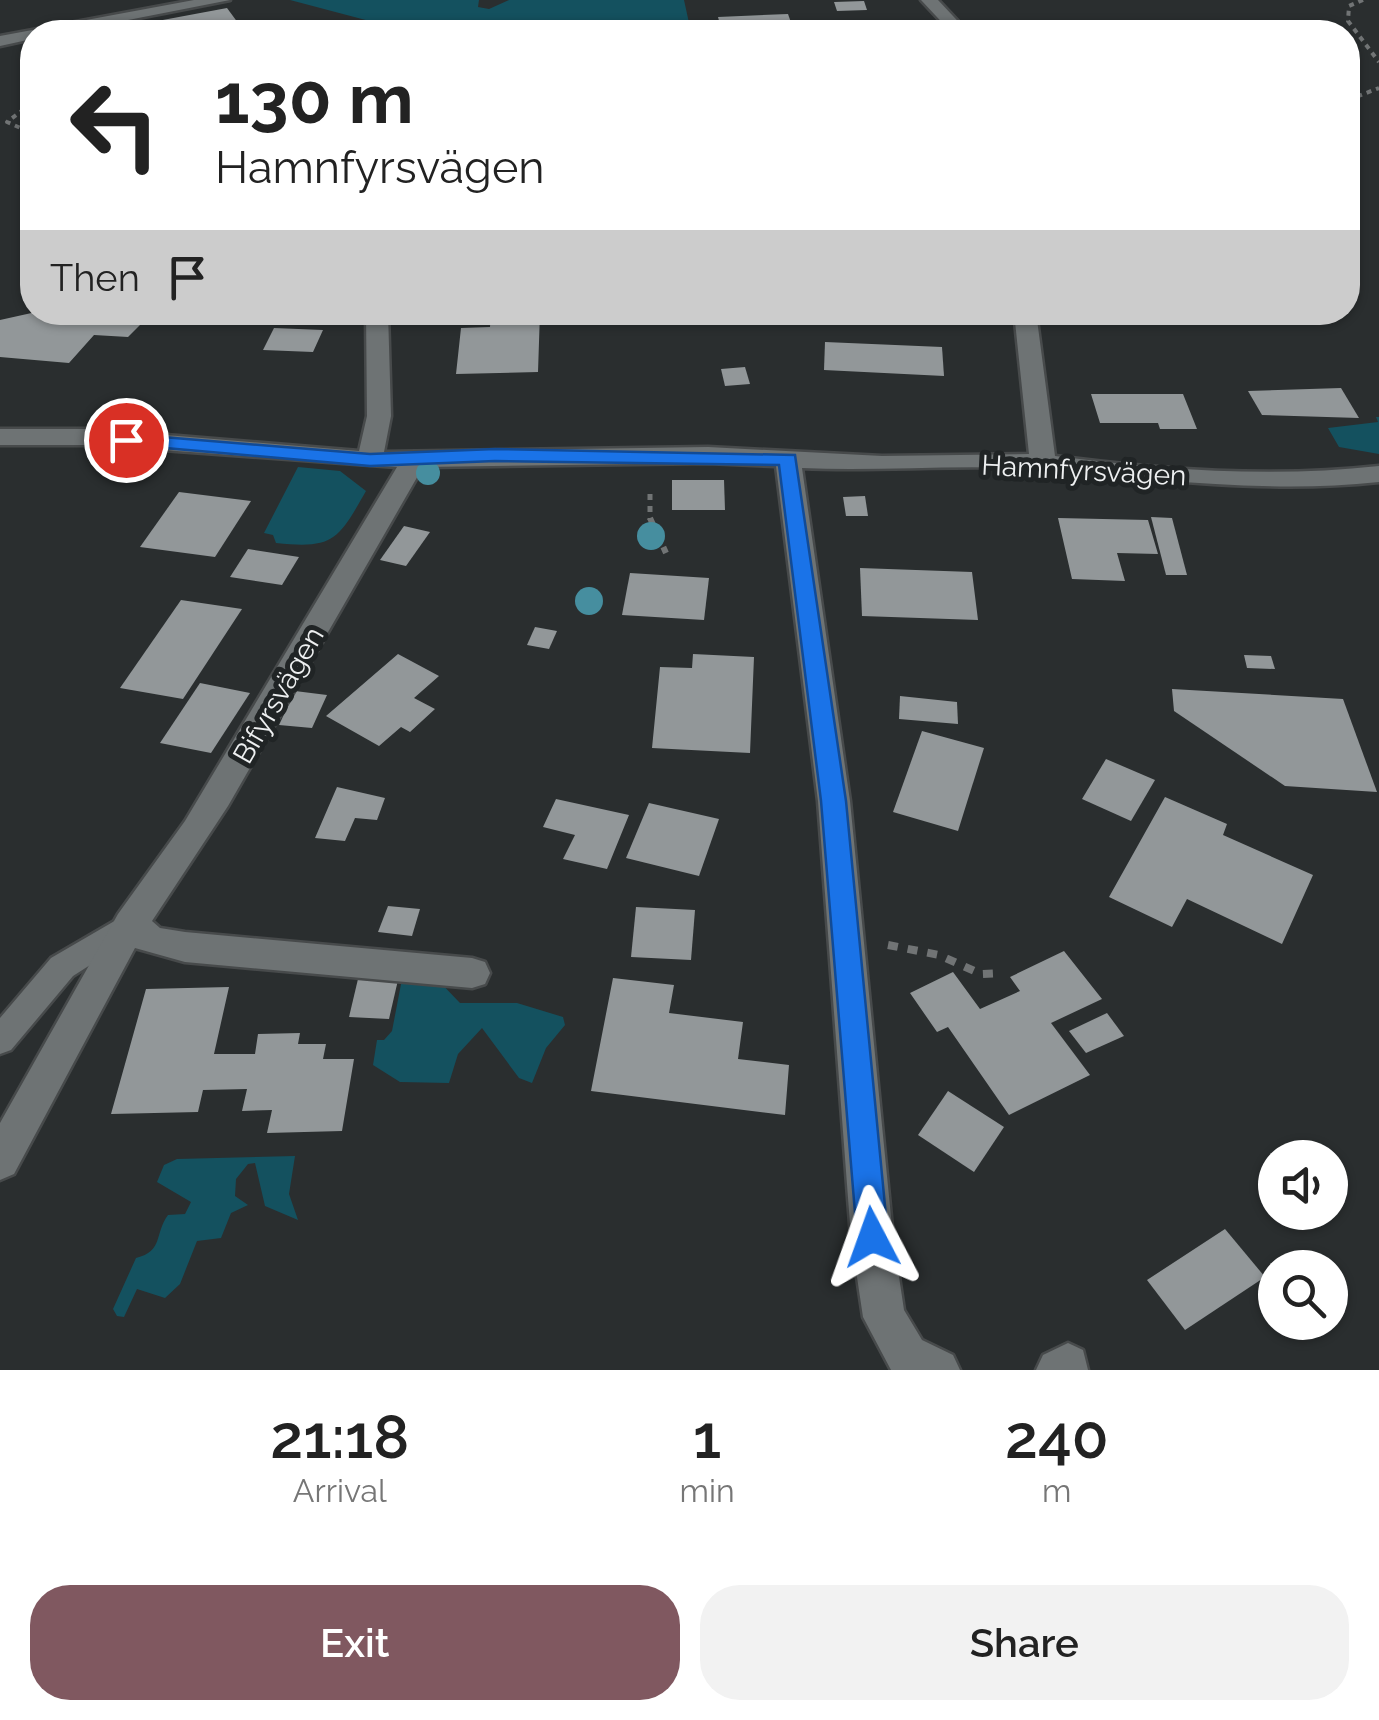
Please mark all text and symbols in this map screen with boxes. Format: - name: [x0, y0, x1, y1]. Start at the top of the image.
- text: 130 m: [215, 57, 414, 139]
- icon: left: [50, 60, 180, 190]
- text: Hamnfyrsvägen: [215, 141, 545, 194]
- icon: arrive: [160, 250, 215, 305]
- text: Then: [50, 255, 140, 300]
- pin: [84, 398, 169, 483]
- icon: arrive: [99, 413, 154, 468]
- street label: Hamnfyrsvägen: [981, 449, 1187, 492]
- street label: Bifyrsvägen: [226, 621, 331, 769]
- map controls: [1258, 1140, 1348, 1340]
- button: sound: [1258, 1140, 1348, 1230]
- position arrow: [820, 1185, 924, 1289]
- button: search: [1258, 1250, 1348, 1340]
- text: 21:18: [270, 1402, 409, 1472]
- text: 1: [693, 1402, 721, 1472]
- text: 240: [1005, 1402, 1109, 1472]
- text: Arrival: [293, 1472, 387, 1509]
- text: min: [680, 1472, 735, 1509]
- text: m: [1042, 1472, 1072, 1509]
- button: Exit: [30, 1585, 680, 1700]
- button: Share: [700, 1585, 1349, 1700]

